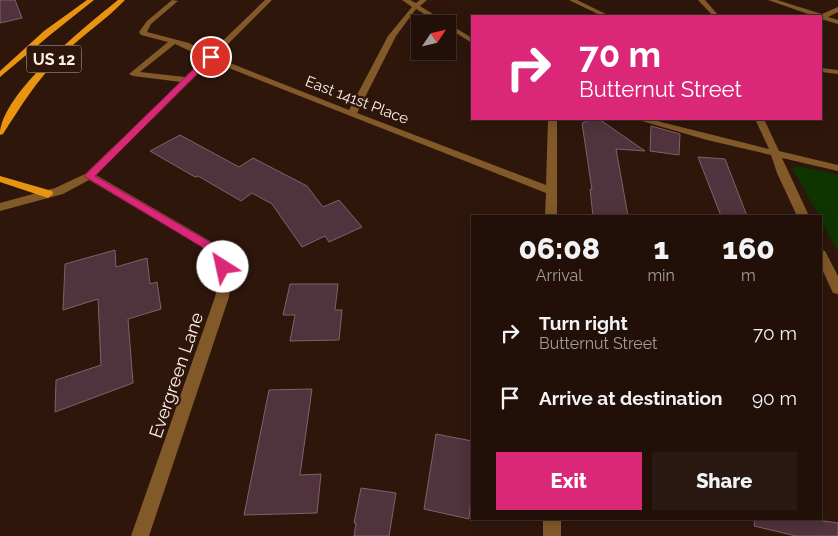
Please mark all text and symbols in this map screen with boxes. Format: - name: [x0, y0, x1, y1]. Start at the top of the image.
- north arrow: [411, 15, 456, 60]
- map controls: [411, 15, 456, 60]
- text: 70 m: [579, 34, 661, 75]
- icon: right: [496, 35, 561, 100]
- pin: [190, 36, 232, 78]
- icon: arrive: [197, 43, 225, 71]
- road number: US 12: [27, 46, 82, 72]
- street label: East 141st Place: [303, 72, 411, 128]
- text: Butternut Street: [579, 76, 742, 102]
- text: 06:08: [518, 231, 600, 266]
- text: 1: [653, 231, 669, 266]
- text: 160: [722, 231, 775, 266]
- position arrow: [196, 240, 248, 292]
- text: Arrival: [536, 266, 583, 285]
- text: min: [647, 266, 675, 285]
- text: m: [741, 266, 756, 285]
- street label: Evergreen Lane: [145, 309, 207, 440]
- text: Turn right: [539, 312, 628, 334]
- icon: right: [496, 319, 524, 347]
- text: 70 m: [753, 322, 797, 344]
- text: Butternut Street: [539, 334, 657, 353]
- icon: arrive: [496, 384, 524, 412]
- text: Arrive at destination: [539, 387, 723, 409]
- text: 90 m: [752, 387, 797, 409]
- button: Exit: [496, 452, 642, 510]
- button: Share: [652, 452, 797, 510]

